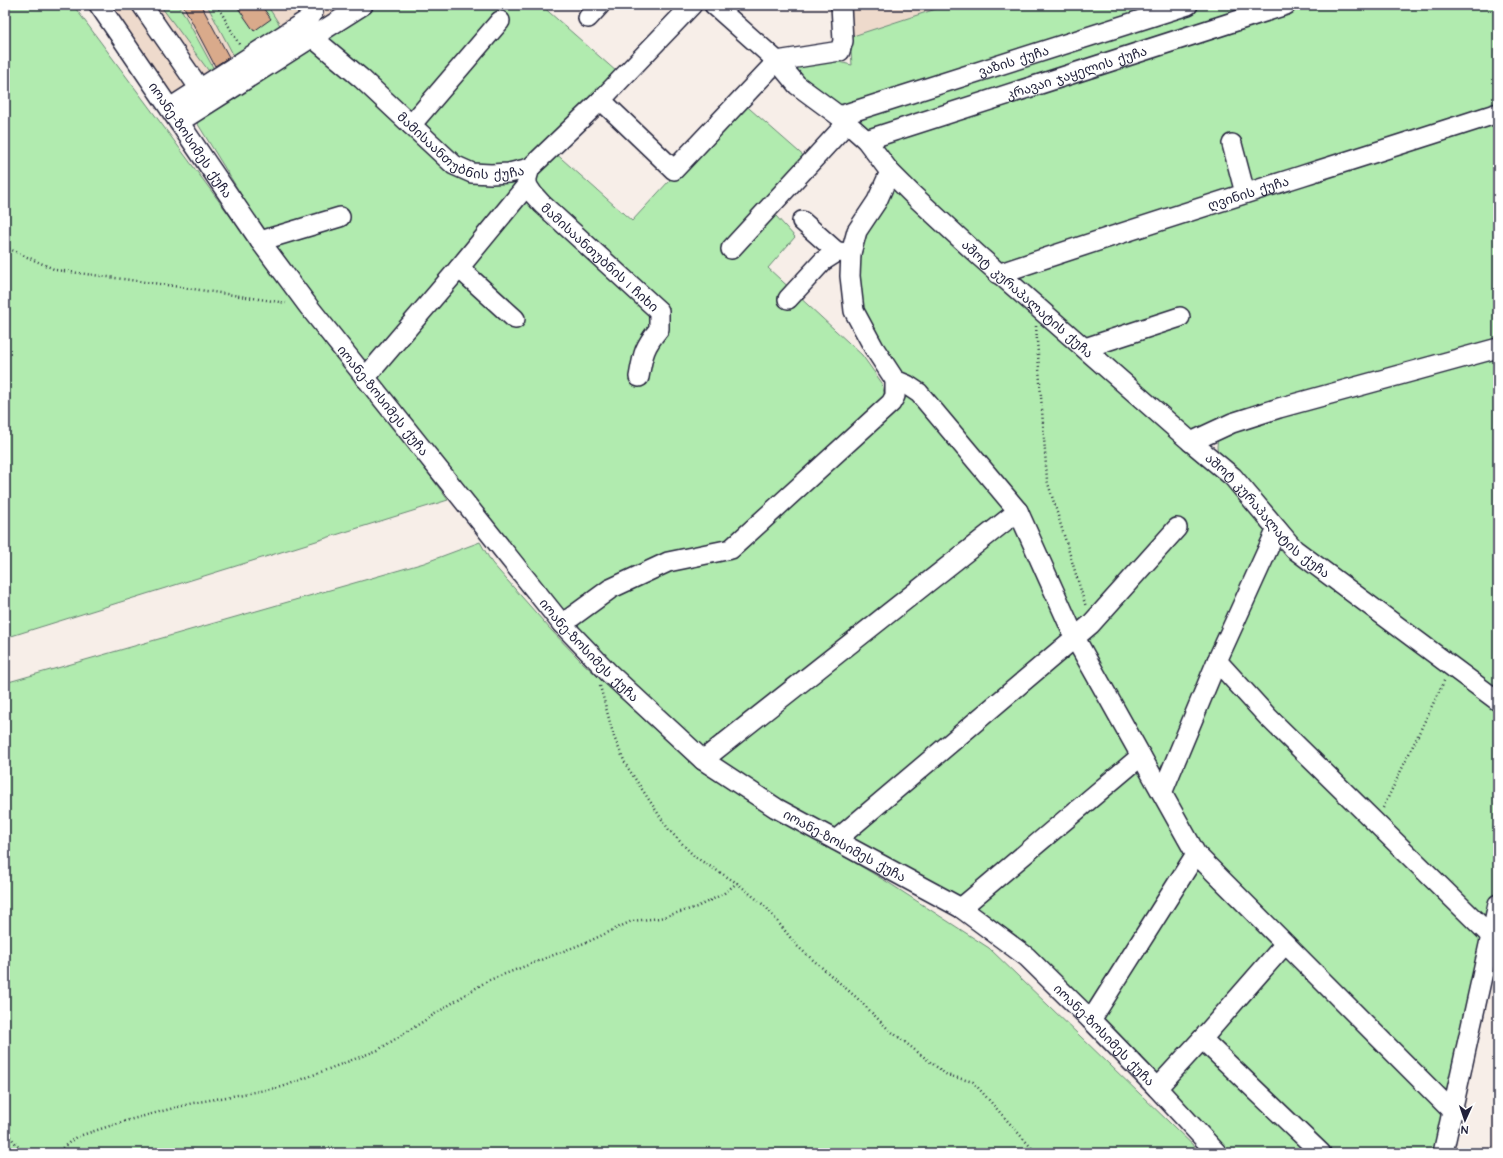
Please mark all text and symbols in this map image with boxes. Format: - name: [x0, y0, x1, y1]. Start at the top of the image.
- street label: ვაზის ქუჩა: [976, 42, 1051, 81]
- street label: კრავაი ჯაყელის ქუჩა: [1004, 42, 1149, 104]
- street label: იოანე-ზოსიმეს ქუჩა: [144, 79, 236, 202]
- street label: მამისაანთუბნის ქუჩა: [393, 108, 526, 184]
- street label: ღვინის ქუჩა: [1206, 172, 1291, 215]
- street label: მამისაანთუბნის I ჩიხი: [537, 199, 662, 316]
- street label: აშოტ კურაპალატის ქუჩა: [957, 236, 1097, 362]
- street label: იოანე-ზოსიმეს ქუჩა: [333, 342, 432, 460]
- street label: აშოტ კურაპალატის ქუჩა: [1201, 450, 1333, 583]
- street label: იოანე-ზოსიმეს ქუჩა: [535, 595, 642, 706]
- street label: იოანე-ზოსიმეს ქუჩა: [780, 806, 909, 887]
- street label: იოანე-ზოსიმეს ქუჩა: [1049, 980, 1158, 1090]
- north arrow: [1445, 1100, 1485, 1140]
- text: N: [1461, 1122, 1468, 1137]

